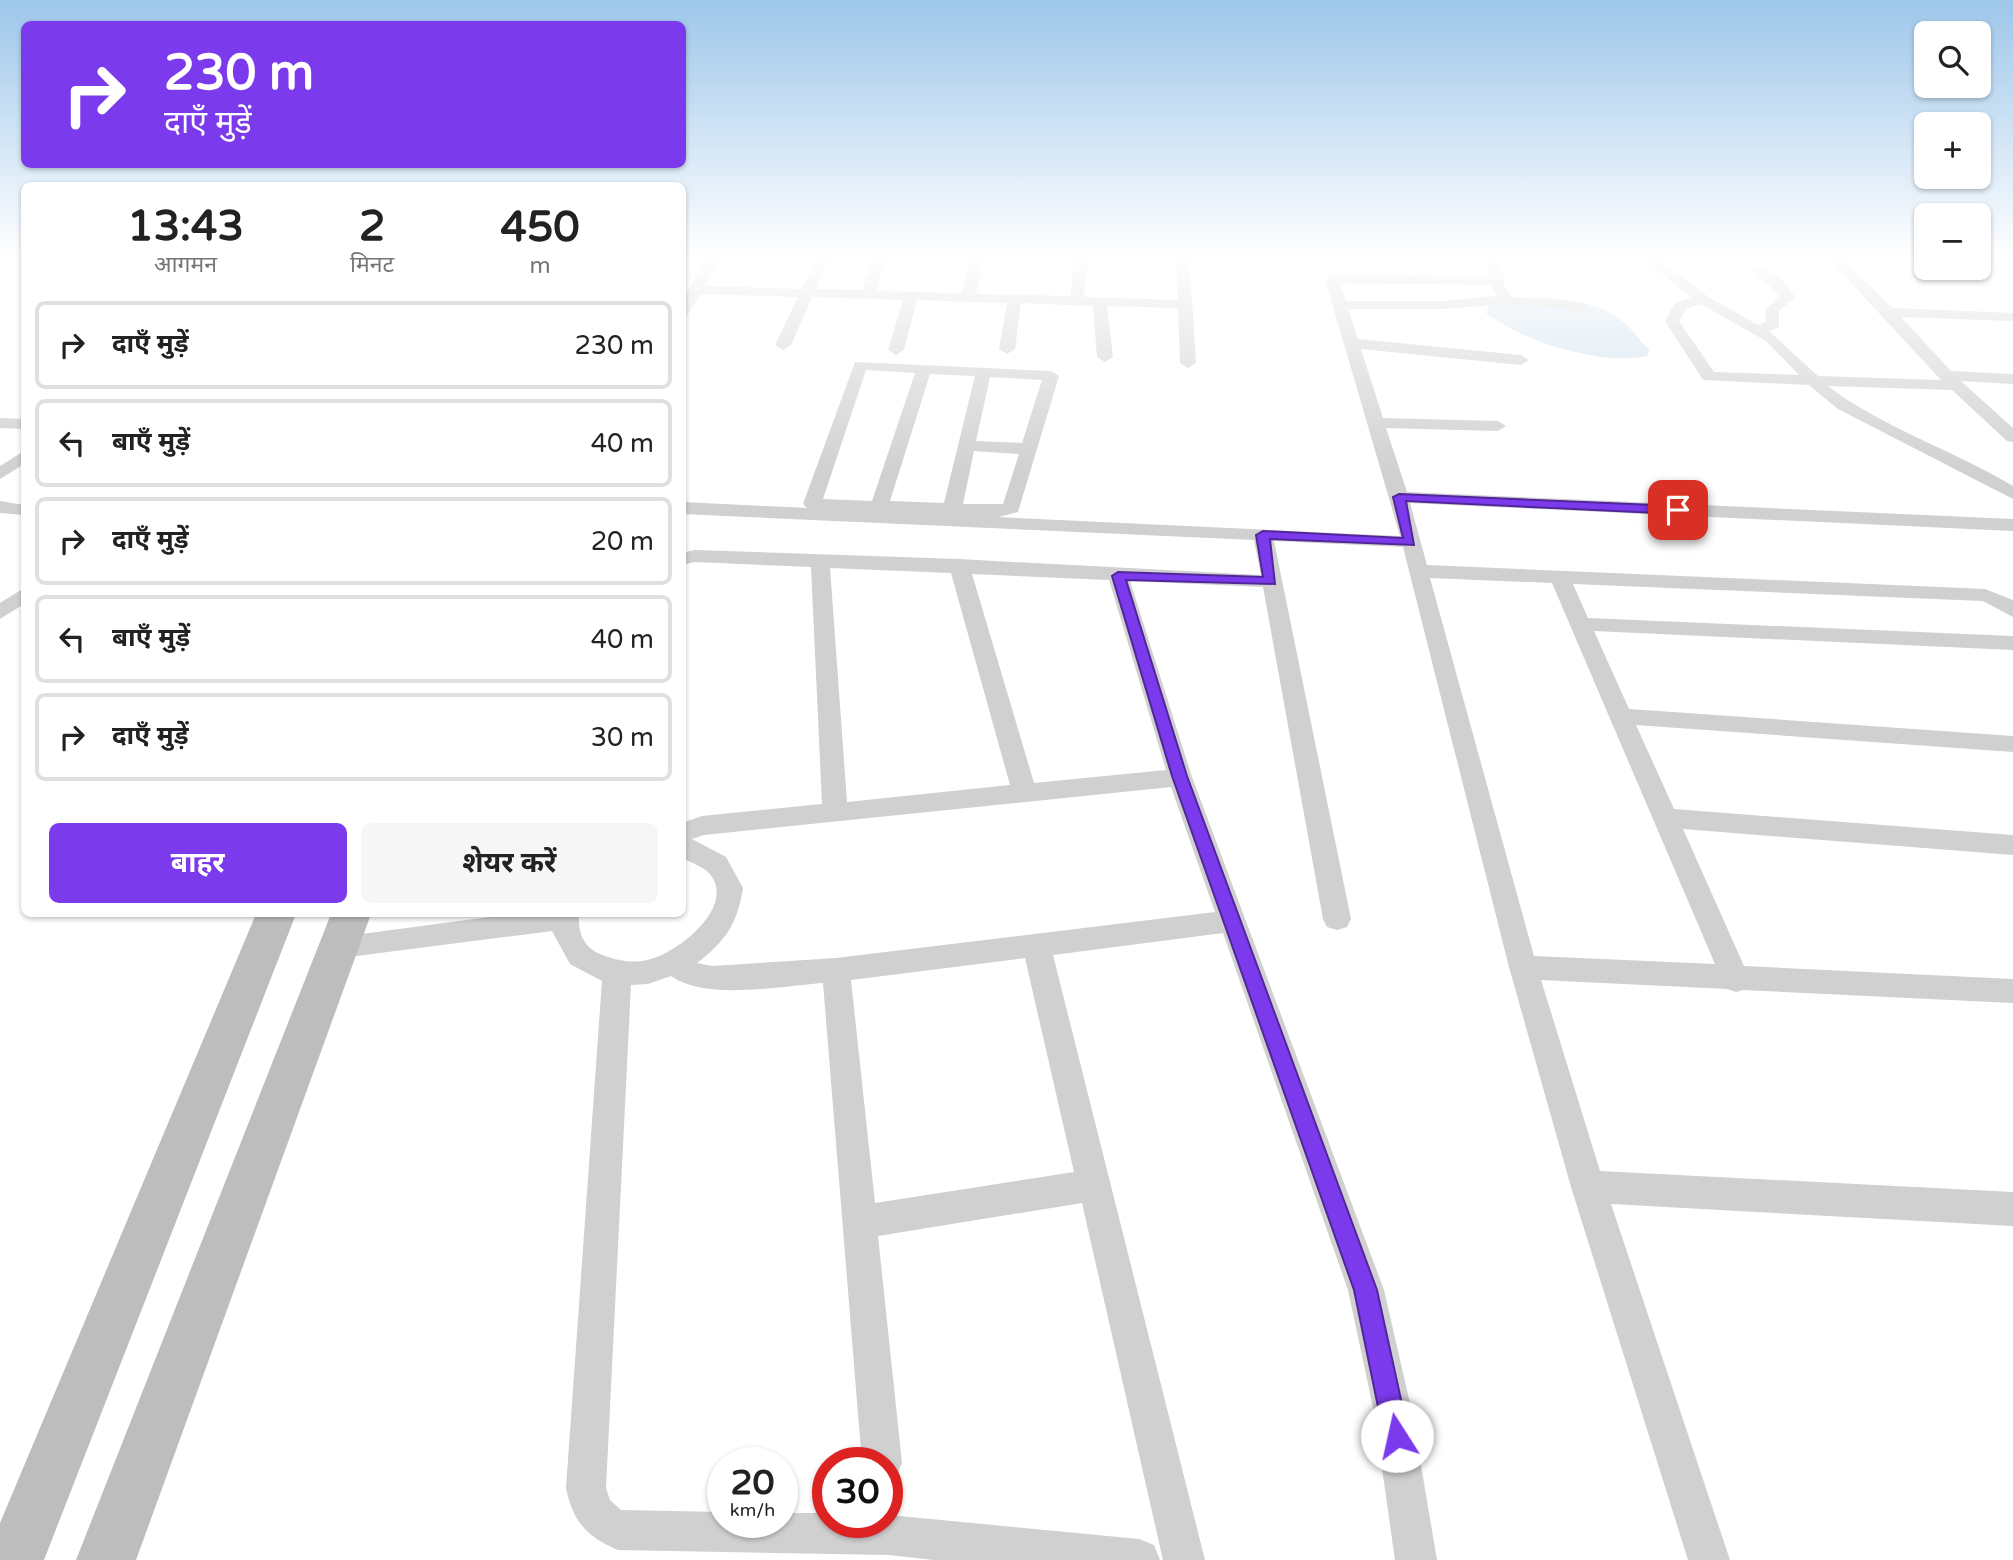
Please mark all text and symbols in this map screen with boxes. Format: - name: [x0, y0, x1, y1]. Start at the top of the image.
- map controls: [1914, 21, 1991, 280]
- button: search: [1914, 21, 1991, 98]
- text: 230 m: [164, 44, 314, 103]
- icon: right: [49, 49, 140, 140]
- text: दाएँ मुड़ें: [164, 104, 252, 142]
- button: +: [1914, 112, 1991, 189]
- text: 13:43: [127, 201, 244, 252]
- text: 2: [359, 201, 385, 252]
- text: 450: [501, 202, 580, 253]
- button: −: [1914, 203, 1991, 280]
- text: आगमन: [154, 251, 217, 279]
- text: मिनट: [350, 251, 394, 279]
- text: m: [530, 252, 551, 280]
- icon: right: [53, 326, 91, 364]
- text: दाएँ मुड़ें: [112, 328, 189, 359]
- text: 230 m: [574, 330, 654, 361]
- icon: left: [53, 424, 91, 462]
- text: बाएँ मुड़ें: [112, 426, 190, 457]
- text: 40 m: [591, 428, 654, 459]
- pin: [1648, 480, 1708, 540]
- icon: arrive: [1659, 491, 1697, 529]
- icon: right: [53, 522, 91, 560]
- text: दाएँ मुड़ें: [112, 524, 189, 555]
- text: 20 m: [591, 526, 654, 557]
- icon: left: [53, 620, 91, 658]
- text: बाएँ मुड़ें: [112, 622, 190, 653]
- text: 40 m: [591, 624, 654, 655]
- icon: right: [53, 718, 91, 756]
- text: दाएँ मुड़ें: [112, 720, 189, 751]
- text: 30 m: [591, 722, 654, 753]
- button: बाहर: [49, 823, 347, 903]
- button: शेयर करें: [361, 823, 658, 903]
- position arrow: [1360, 1399, 1434, 1473]
- speed limit sign: 30: [812, 1447, 903, 1538]
- text: 20: [731, 1462, 774, 1504]
- text: km/h: [730, 1499, 775, 1521]

